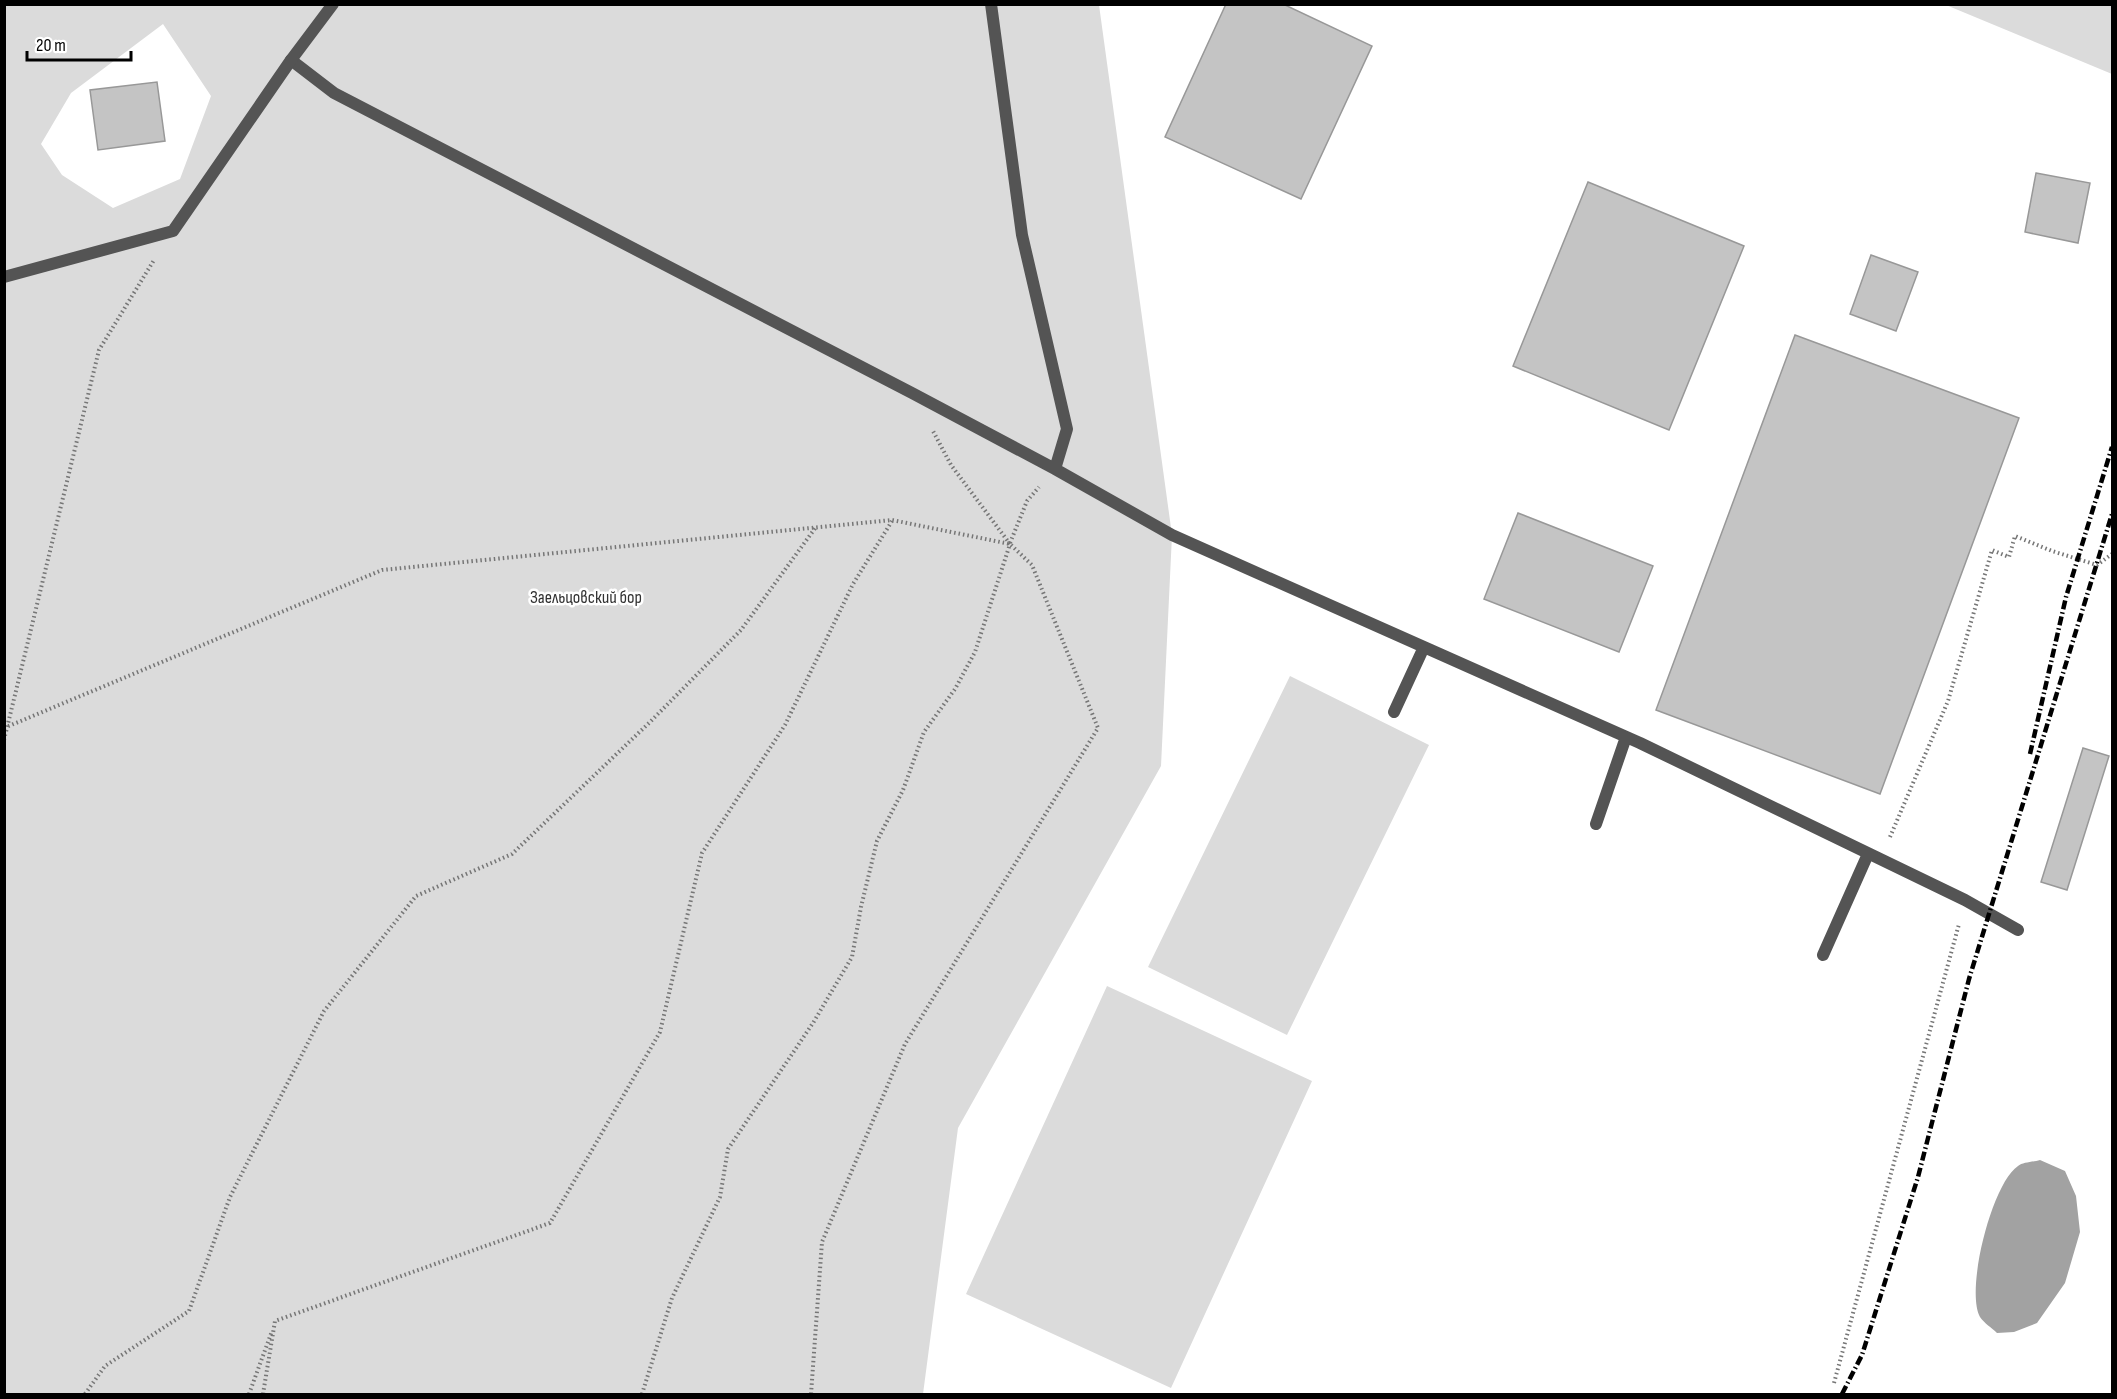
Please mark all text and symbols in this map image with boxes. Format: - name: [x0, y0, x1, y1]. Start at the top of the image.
- scale bar: [27, 24, 130, 62]
- text: 20 m: [36, 35, 66, 56]
- park label: Заельцовский бор: [530, 587, 642, 608]

